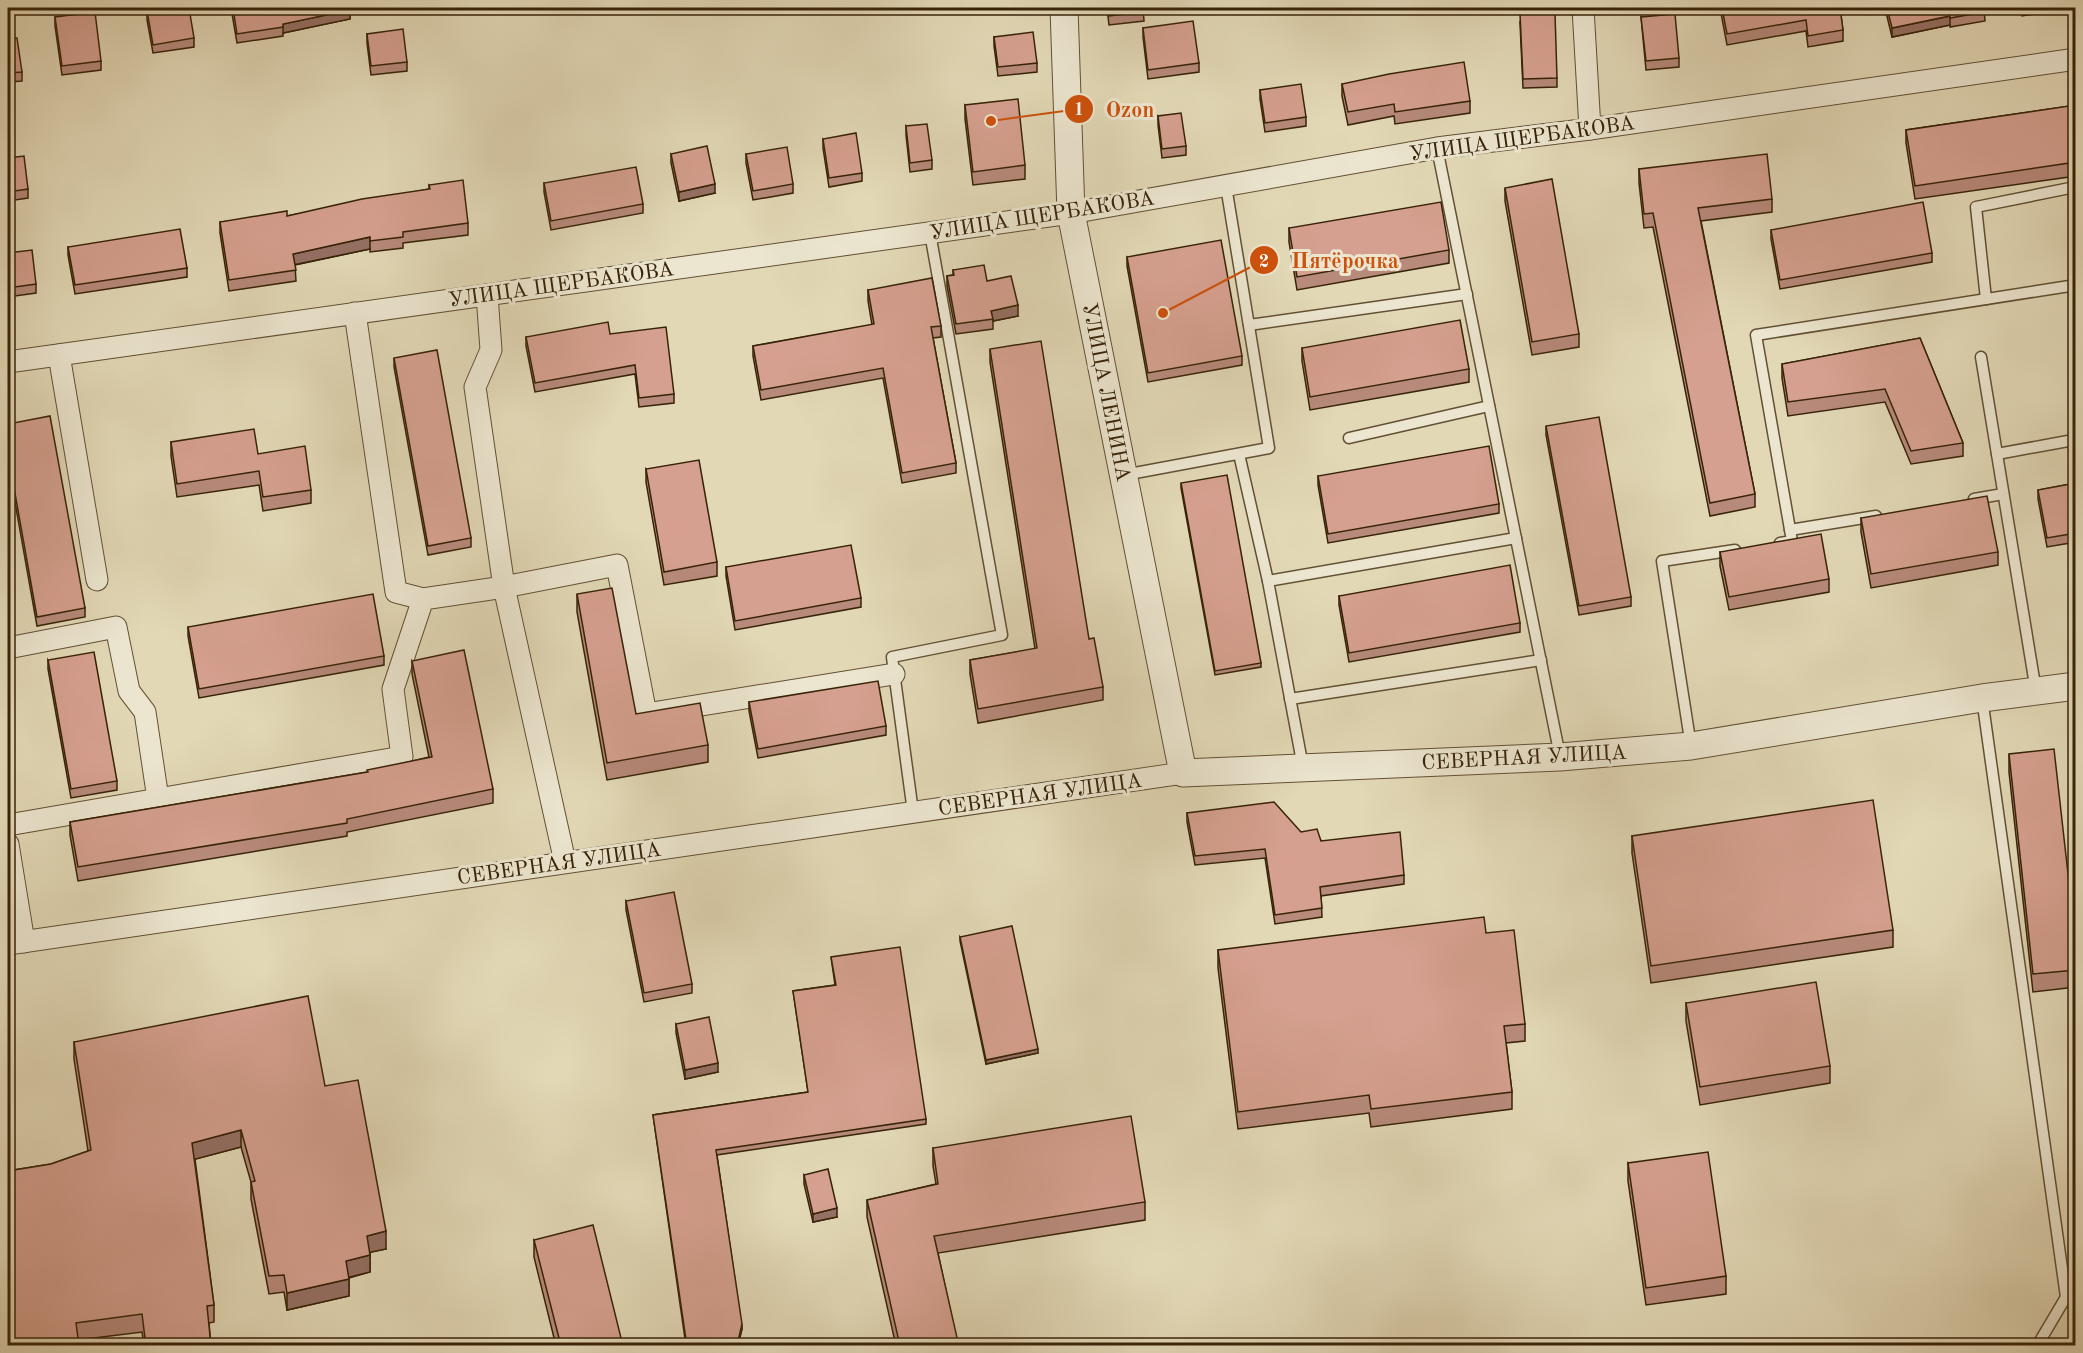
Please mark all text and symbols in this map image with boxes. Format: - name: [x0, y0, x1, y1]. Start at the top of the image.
- callout: Ozon: [1064, 89, 1167, 129]
- text: Ozon: [1105, 100, 1155, 122]
- text: 1: [1074, 101, 1084, 119]
- street label: УЛИЦА ЩЕРБАКОВА: [1408, 113, 1636, 166]
- street label: УЛИЦА ЩЕРБАКОВА: [928, 188, 1156, 245]
- callout: Пятёрочка: [1249, 240, 1411, 280]
- text: Пятёрочка: [1291, 251, 1399, 273]
- text: 2: [1259, 253, 1269, 271]
- street label: УЛИЦА ЩЕРБАКОВА: [447, 259, 675, 312]
- street label: УЛИЦА ЛЕНИНА: [1078, 301, 1133, 483]
- street label: СЕВЕРНАЯ УЛИЦА: [1421, 743, 1627, 774]
- street label: СЕВЕРНАЯ УЛИЦА: [937, 771, 1144, 820]
- street label: СЕВЕРНАЯ УЛИЦА: [456, 840, 663, 889]

